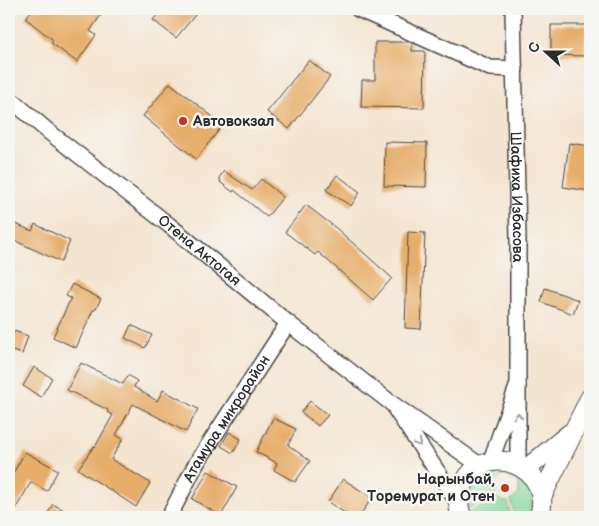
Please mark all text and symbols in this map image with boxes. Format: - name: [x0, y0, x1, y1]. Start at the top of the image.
- north arrow: [522, 28, 572, 78]
- text: С: [525, 40, 544, 55]
- place label: Автовокзал: [192, 112, 274, 131]
- marker: Автовокзал: [177, 115, 189, 127]
- street label: Шафиха Избасова: [506, 131, 527, 263]
- street label: Отена Актогая: [154, 211, 245, 290]
- street label: Атамура микрорайон: [179, 352, 275, 487]
- one-way arrow: [513, 412, 523, 420]
- one-way arrow: [412, 437, 421, 447]
- place label: Нарынбай, Торемурат и Отен: [367, 470, 495, 506]
- marker: Нарынбай, Торемурат и Отен: [499, 482, 511, 494]

